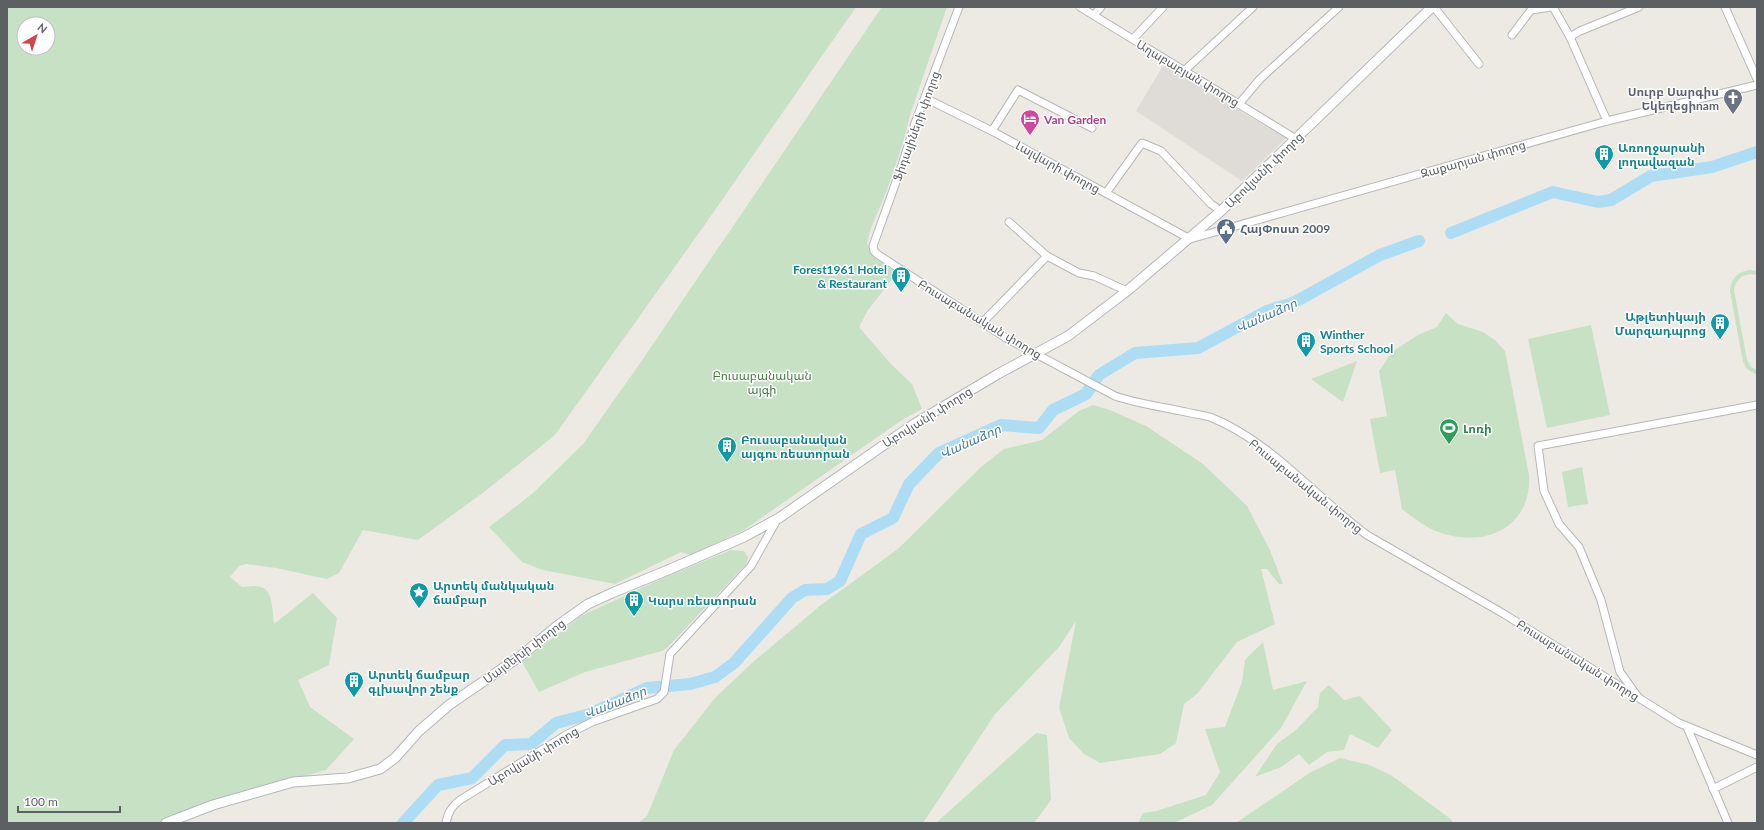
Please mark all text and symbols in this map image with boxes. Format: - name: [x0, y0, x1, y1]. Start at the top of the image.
- north arrow: [16, 16, 56, 56]
- text: N: [35, 20, 50, 36]
- street label: Աղաբաբյան փողոց: [1134, 36, 1242, 110]
- street label: Ֆիդայիների փողոց: [889, 69, 943, 183]
- place label: Սուրբ Սարգիս Եկեղեցիnam: [1628, 84, 1719, 113]
- church icon: Սուրբ Սարգիս Եկեղեցիnam: [1722, 87, 1744, 115]
- hotel icon: Van Garden: [1019, 108, 1041, 136]
- place label: Van Garden: [1043, 112, 1107, 127]
- street label: Աբովյանի փողոց: [1222, 129, 1306, 211]
- street label: Զաքարյան փողոց: [1419, 137, 1527, 181]
- street label: Լալվարի փողոց: [1013, 138, 1103, 196]
- place label: Առողջարանի լողավազան: [1618, 140, 1705, 169]
- building icon: Առողջարանի լողավազան: [1593, 143, 1615, 171]
- public building icon: ՀայՓոստ 2009: [1215, 217, 1237, 245]
- place label: ՀայՓոստ 2009: [1240, 221, 1330, 236]
- place label: Forest1961 Hotel & Restaurant: [793, 262, 888, 291]
- building icon: Forest1961 Hotel & Restaurant: [890, 265, 912, 293]
- street label: Բուսաբանական փողոց: [915, 276, 1045, 362]
- water label: Վանաձոր: [1233, 294, 1300, 336]
- place label: Աթլետիկայի Մարզադպրոց: [1615, 309, 1706, 338]
- building icon: Աթլետիկայի Մարզադպրոց: [1709, 312, 1731, 340]
- place label: Winther Sports School: [1320, 327, 1393, 356]
- building icon: Winther Sports School: [1295, 330, 1317, 358]
- park label: Բուսաբանական այգի: [712, 368, 812, 397]
- street label: Աբովյանի փողոց: [879, 383, 975, 451]
- sports icon: Լոռի: [1438, 417, 1460, 445]
- water label: Վանաձոր: [937, 420, 1004, 462]
- place label: Լոռի: [1463, 421, 1492, 436]
- place label: Բուսաբանական այգու ռեստորան: [741, 432, 850, 461]
- building icon: Բուսաբանական այգու ռեստորան: [716, 435, 738, 463]
- street label: Բուսաբանական փողոց: [1246, 436, 1366, 536]
- place label: Արտեկ մանկական ճամբար: [433, 578, 554, 607]
- place icon: Արտեկ մանկական ճամբար: [408, 581, 430, 609]
- building icon: Կարս ռեստորան: [623, 589, 645, 617]
- place label: Կարս ռեստորան: [648, 593, 757, 608]
- street label: Մայմեխի փողոց: [480, 615, 568, 687]
- street label: Բուսաբանական փողոց: [1514, 616, 1642, 704]
- place label: Արտեկ ճամբար գլխավոր շենք: [368, 667, 470, 696]
- building icon: Արտեկ ճամբար գլխավոր շենք: [343, 670, 365, 698]
- water label: Վանաձոր: [582, 682, 649, 723]
- street label: Աբովյանի փողոց: [485, 723, 581, 789]
- scale bar: [18, 788, 120, 814]
- text: 100 m: [24, 794, 58, 809]

